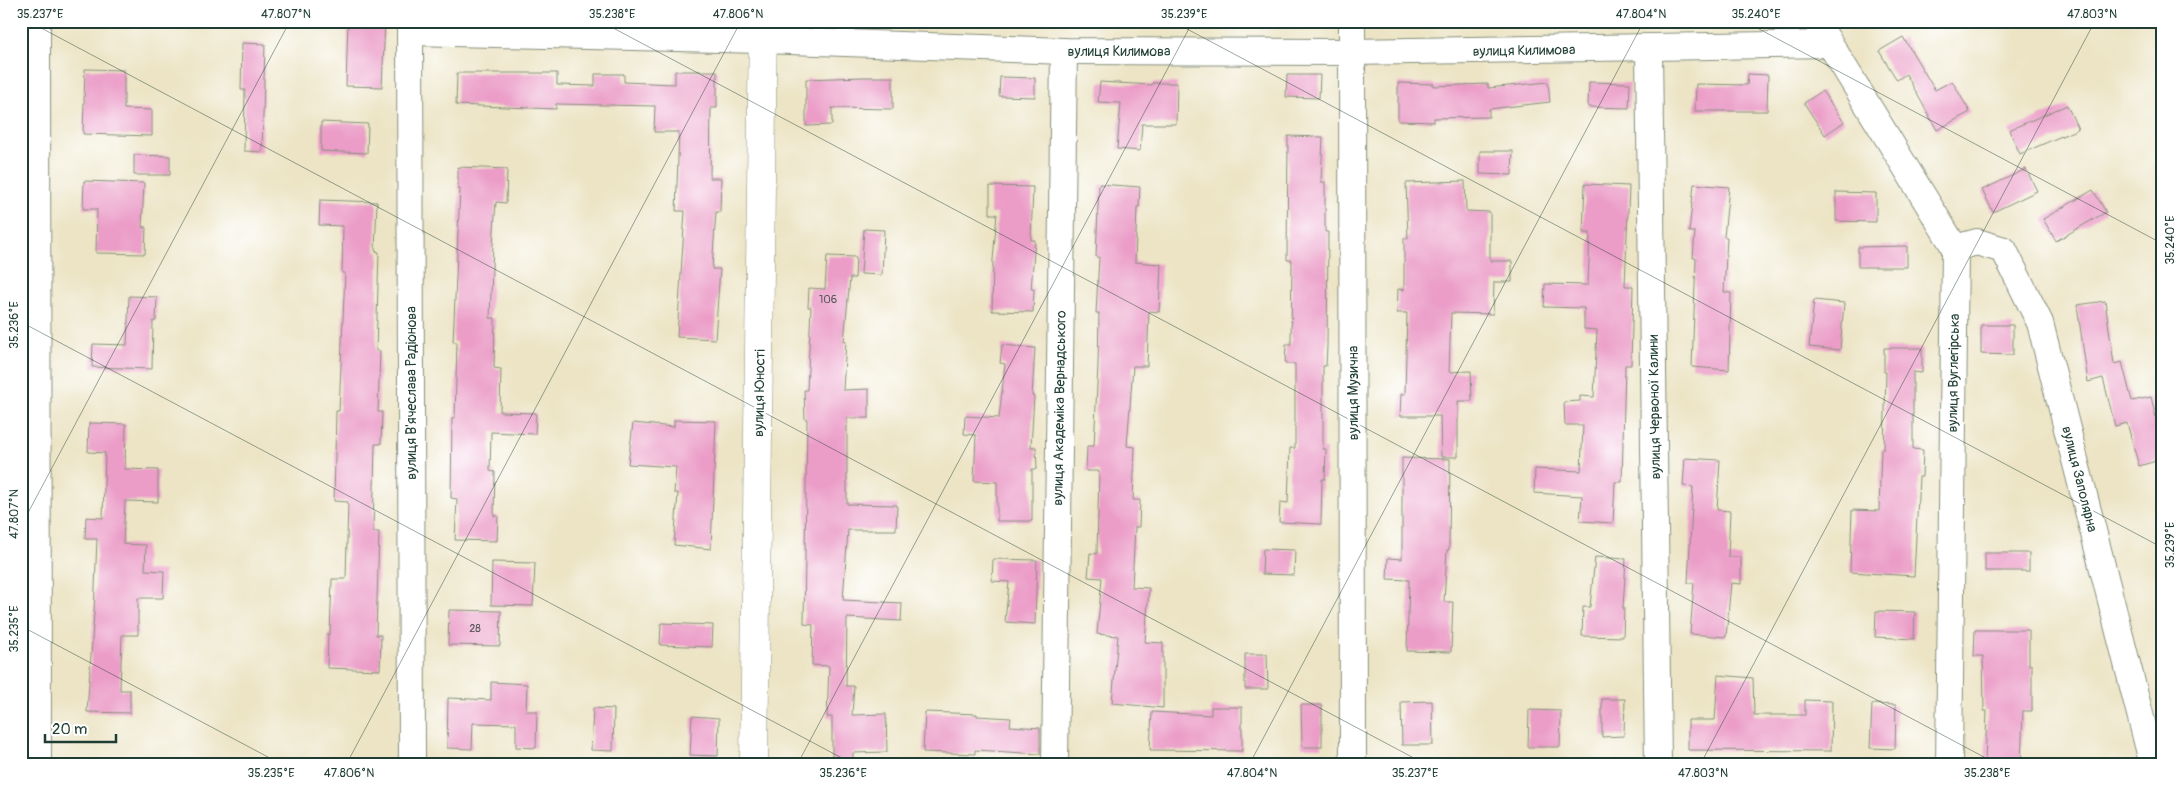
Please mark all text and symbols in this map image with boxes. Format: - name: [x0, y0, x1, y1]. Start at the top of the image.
- text: 35.237°E: [17, 7, 63, 22]
- text: 47.807°N: [261, 7, 311, 22]
- text: 35.238°E: [589, 7, 635, 22]
- text: 47.806°N: [713, 7, 763, 22]
- text: 35.239°E: [1161, 7, 1207, 22]
- text: 47.804°N: [1616, 7, 1666, 22]
- text: 35.240°E: [1731, 7, 1781, 22]
- text: 47.803°N: [2067, 7, 2117, 22]
- street label: вулиця Килимова: [1472, 41, 1576, 60]
- street label: вулиця Килимова: [1068, 43, 1170, 60]
- text: 35.240°E: [2163, 215, 2178, 265]
- house number: 106: [819, 293, 837, 306]
- text: 35.236°E: [7, 301, 22, 349]
- street label: вулиця В'ячеслава Радіонова: [403, 306, 420, 480]
- street label: вулиця Академіка Вернадського: [1049, 310, 1070, 506]
- street label: вулиця Вуглегірська: [1944, 313, 1963, 433]
- street label: вулиця Червоної Калини: [1645, 334, 1664, 480]
- street label: вулиця Музична: [1345, 346, 1362, 440]
- street label: вулиця Юності: [750, 348, 769, 437]
- street label: вулиця Заполярна: [2058, 424, 2101, 534]
- text: 47.807°N: [7, 489, 22, 539]
- text: 35.239°E: [2163, 522, 2178, 568]
- text: 35.235°E: [7, 606, 22, 652]
- house number: 28: [469, 622, 481, 635]
- scale bar: [45, 711, 116, 743]
- text: 20 m: [52, 720, 87, 739]
- text: 35.235°E: [248, 766, 294, 781]
- text: 47.806°N: [324, 766, 374, 781]
- text: 35.236°E: [819, 766, 867, 781]
- text: 47.804°N: [1227, 766, 1277, 781]
- text: 35.237°E: [1392, 766, 1438, 781]
- text: 47.803°N: [1678, 766, 1728, 781]
- text: 35.238°E: [1964, 766, 2010, 781]

